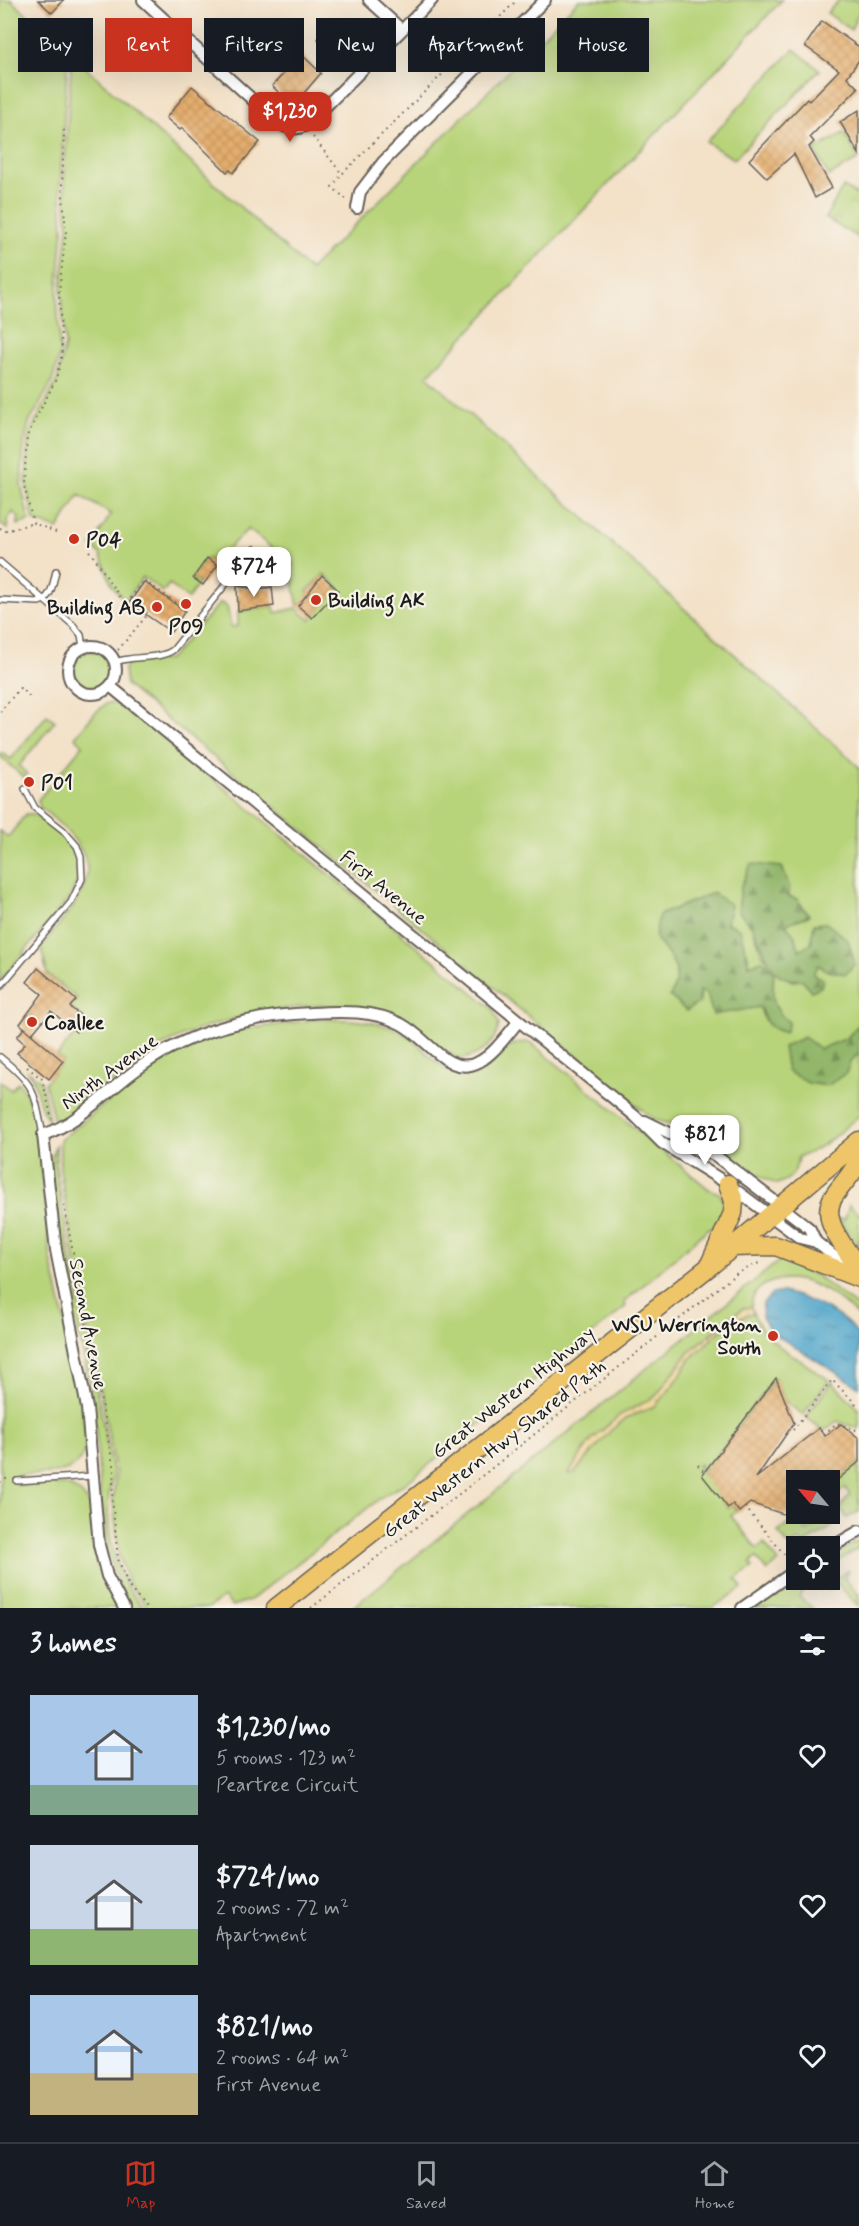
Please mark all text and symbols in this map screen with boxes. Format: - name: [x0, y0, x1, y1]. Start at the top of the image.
- chip: Buy: [18, 18, 93, 72]
- chip: Rent: [105, 18, 192, 72]
- chip: Filters: [204, 18, 304, 72]
- chip: New: [316, 18, 396, 72]
- chip: Apartment: [408, 18, 545, 72]
- chip: House: [557, 18, 649, 72]
- pin: $1,230: [241, 92, 339, 143]
- text: $1,230: [263, 98, 317, 125]
- place label: P04: [86, 527, 122, 554]
- marker: P04: [67, 532, 81, 546]
- pin: $724: [218, 547, 290, 598]
- text: $724: [231, 553, 277, 580]
- place label: Building AK: [328, 588, 425, 617]
- marker: Building AK: [309, 593, 323, 607]
- place label: Building AB: [47, 595, 145, 624]
- marker: P09: [179, 597, 193, 611]
- marker: Building AB: [150, 600, 164, 614]
- place label: P09: [168, 614, 204, 641]
- place label: P01: [41, 770, 73, 797]
- marker: P01: [22, 775, 36, 789]
- street label: First Avenue: [334, 845, 433, 932]
- place label: Coallee: [44, 1010, 105, 1037]
- marker: Coallee: [25, 1015, 39, 1029]
- street label: Ninth Avenue: [56, 1028, 164, 1117]
- pin: $821: [669, 1115, 741, 1166]
- text: $821: [684, 1121, 726, 1148]
- street label: Second Avenue: [62, 1256, 113, 1392]
- place label: WSU Werrington South: [611, 1312, 761, 1362]
- street label: Great Western Highway: [427, 1321, 601, 1466]
- marker: WSU Werrington South: [766, 1329, 780, 1343]
- street label: Great Western Hwy Shared Path: [378, 1353, 612, 1545]
- north arrow: [786, 1470, 840, 1524]
- map controls: [786, 1470, 840, 1590]
- button: locate: [786, 1536, 840, 1590]
- text: 3 homes: [30, 1627, 117, 1661]
- icon: filters: [796, 1628, 829, 1661]
- text: $1,230/mo: [216, 1711, 331, 1745]
- icon: home: [78, 1719, 150, 1791]
- icon: heart: [796, 1739, 829, 1772]
- text: 5 rooms · 123 m²: [216, 1745, 356, 1772]
- text: Peartree Circuit: [216, 1772, 359, 1799]
- text: $724/mo: [216, 1861, 319, 1895]
- icon: home: [78, 1869, 150, 1941]
- icon: heart: [796, 1889, 829, 1922]
- text: 2 rooms · 72 m²: [216, 1895, 349, 1922]
- text: Apartment: [216, 1922, 307, 1949]
- text: $821/mo: [216, 2011, 313, 2045]
- icon: home: [78, 2019, 150, 2091]
- icon: heart: [796, 2039, 829, 2072]
- text: 2 rooms · 64 m²: [216, 2045, 349, 2072]
- text: First Avenue: [216, 2072, 321, 2099]
- tab: Map: [124, 2157, 157, 2214]
- tab: Saved: [406, 2157, 446, 2214]
- tab: Home: [695, 2157, 735, 2214]

